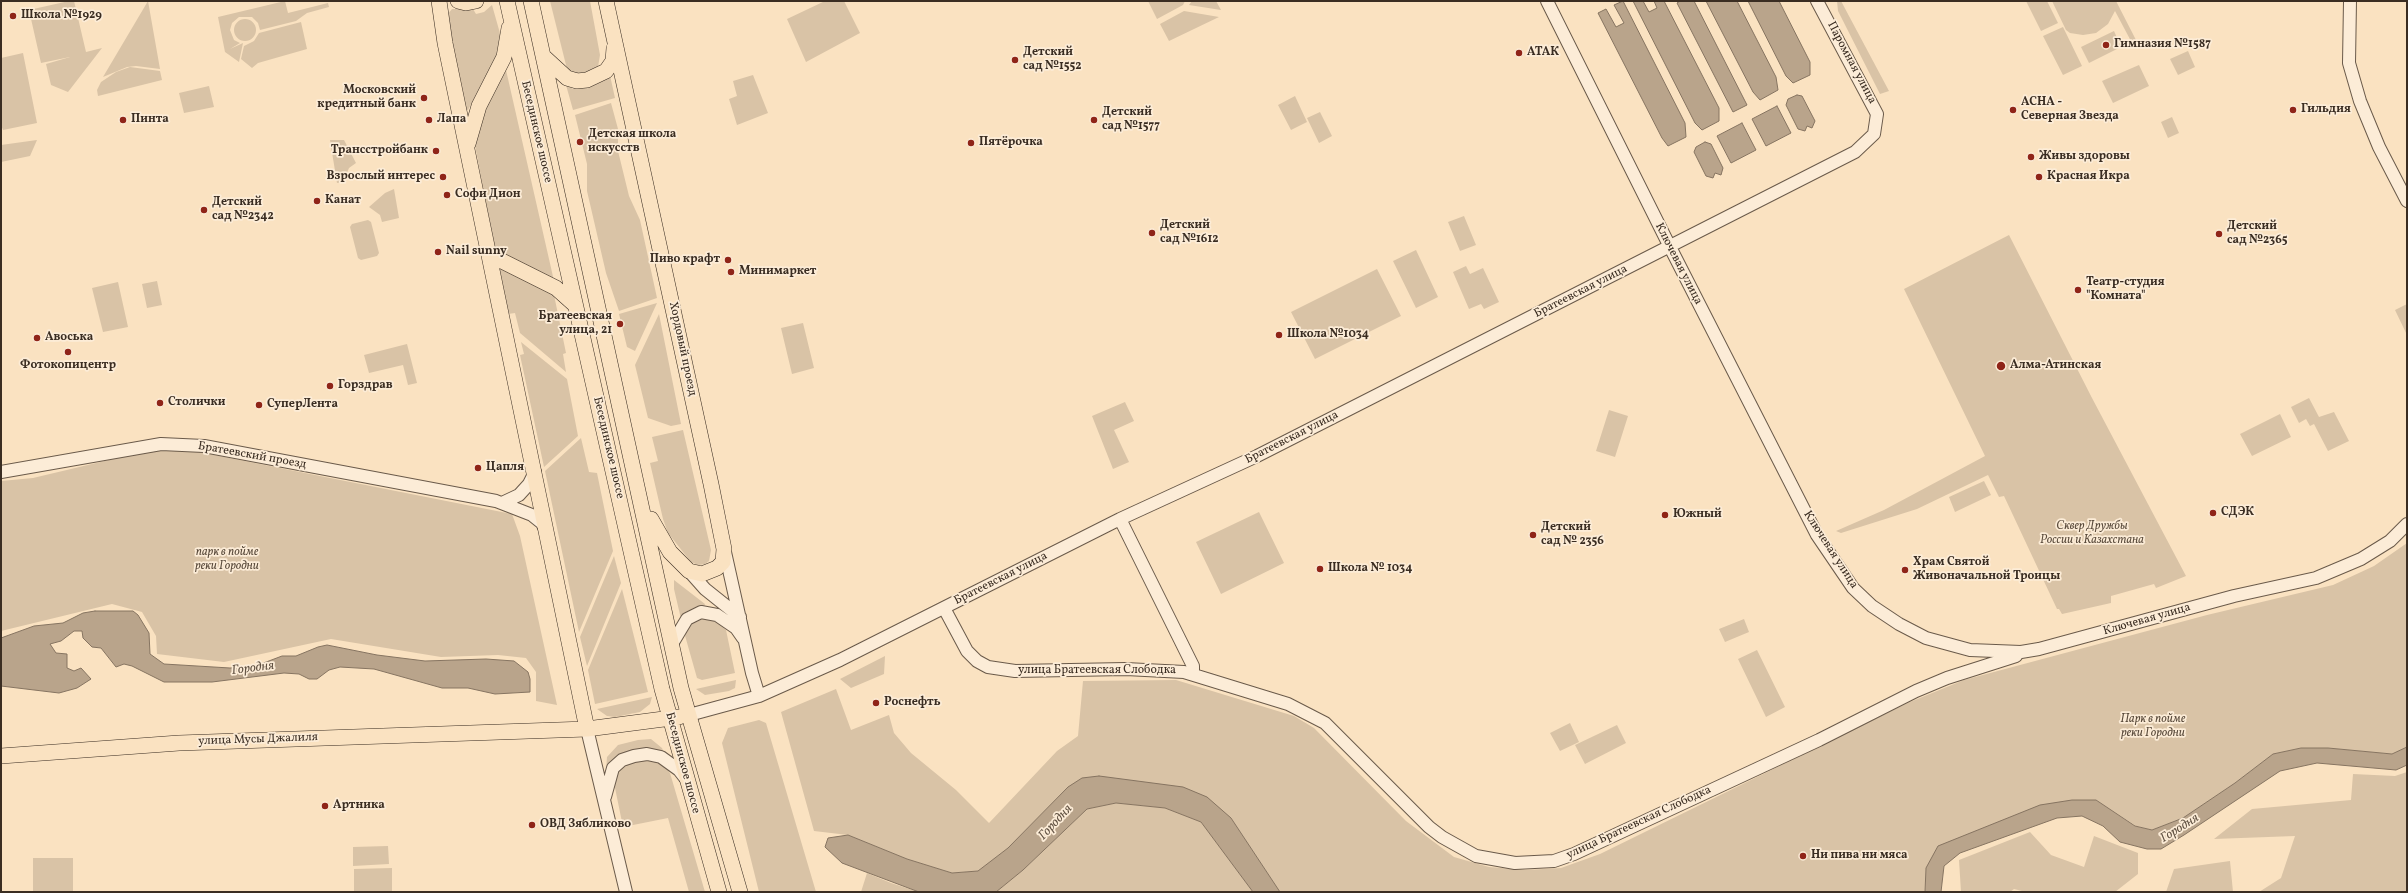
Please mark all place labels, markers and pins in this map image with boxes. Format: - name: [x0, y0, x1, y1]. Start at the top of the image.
- place label: Школа №1929: [21, 9, 102, 23]
- marker: Школа №1929: [8, 11, 18, 21]
- place label: Гимназия №1587: [2114, 38, 2211, 52]
- marker: Гимназия №1587: [2101, 40, 2111, 50]
- place label: Детский сад №1552: [1023, 46, 1082, 74]
- place label: АТАК: [1527, 46, 1559, 60]
- marker: АТАК: [1514, 48, 1524, 58]
- marker: Детский сад №1552: [1010, 55, 1020, 65]
- place label: Московский кредитный банк: [317, 84, 416, 112]
- marker: Московский кредитный банк: [419, 93, 429, 103]
- place label: АСНА - Северная Звезда: [2021, 96, 2119, 124]
- place label: Гильдия: [2301, 103, 2351, 117]
- marker: АСНА - Северная Звезда: [2008, 105, 2018, 115]
- marker: Гильдия: [2288, 105, 2298, 115]
- place label: Детский сад №1577: [1102, 106, 1160, 134]
- place label: Пинта: [131, 113, 169, 127]
- place label: Лапа: [437, 113, 466, 127]
- marker: Пинта: [118, 115, 128, 125]
- marker: Лапа: [424, 115, 434, 125]
- marker: Детский сад №1577: [1089, 115, 1099, 125]
- place label: Детская школа искусств: [588, 128, 676, 156]
- place label: Пятёрочка: [979, 136, 1043, 150]
- marker: Детская школа искусств: [575, 137, 585, 147]
- marker: Пятёрочка: [966, 138, 976, 148]
- place label: Трансстройбанк: [331, 144, 428, 158]
- marker: Трансстройбанк: [431, 146, 441, 156]
- place label: Живы здоровы: [2039, 150, 2130, 164]
- marker: Живы здоровы: [2026, 152, 2036, 162]
- place label: Взрослый интерес: [326, 170, 435, 184]
- place label: Красная Икра: [2047, 170, 2130, 184]
- marker: Взрослый интерес: [438, 172, 448, 182]
- marker: Красная Икра: [2034, 172, 2044, 182]
- place label: Софи Дион: [455, 188, 520, 202]
- marker: Софи Дион: [442, 190, 452, 200]
- place label: Канат: [325, 194, 361, 208]
- place label: Детский сад №2342: [212, 196, 274, 224]
- marker: Канат: [312, 196, 322, 206]
- marker: Детский сад №2342: [199, 205, 209, 215]
- place label: Детский сад №1612: [1160, 219, 1218, 247]
- place label: Детский сад №2365: [2227, 220, 2288, 248]
- marker: Детский сад №1612: [1147, 228, 1157, 238]
- marker: Детский сад №2365: [2214, 229, 2224, 239]
- place label: Nail sunny: [446, 245, 507, 259]
- marker: Nail sunny: [433, 247, 443, 257]
- place label: Пиво крафт: [650, 253, 720, 267]
- marker: Пиво крафт: [723, 255, 733, 265]
- place label: Минимаркет: [739, 265, 816, 279]
- marker: Минимаркет: [726, 267, 736, 277]
- place label: Театр-студия "Комната": [2086, 276, 2165, 304]
- marker: Театр-студия "Комната": [2073, 285, 2083, 295]
- place label: Братеевская улица, 21: [538, 310, 612, 338]
- marker: Братеевская улица, 21: [615, 319, 625, 329]
- place label: Школа №1034: [1287, 328, 1369, 342]
- marker: Школа №1034: [1274, 330, 1284, 340]
- place label: Авоська: [45, 331, 93, 345]
- marker: Авоська: [32, 333, 42, 343]
- marker: Фотокопицентр: [63, 347, 73, 357]
- place label: Фотокопицентр: [20, 359, 116, 373]
- place label: Алма-Атинская: [2010, 359, 2101, 373]
- marker: Алма-Атинская: [1995, 360, 2007, 372]
- place label: Горздрав: [338, 379, 393, 393]
- marker: Горздрав: [325, 381, 335, 391]
- place label: Столички: [168, 396, 225, 410]
- marker: Столички: [155, 398, 165, 408]
- place label: СуперЛента: [267, 398, 338, 412]
- marker: СуперЛента: [254, 400, 264, 410]
- place label: Цапля: [486, 461, 524, 475]
- marker: Цапля: [473, 463, 483, 473]
- place label: СДЭК: [2221, 506, 2254, 520]
- place label: Южный: [1673, 508, 1722, 522]
- marker: СДЭК: [2208, 508, 2218, 518]
- marker: Южный: [1660, 510, 1670, 520]
- place label: Детский сад № 2356: [1541, 521, 1604, 549]
- marker: Детский сад № 2356: [1528, 530, 1538, 540]
- place label: Храм Святой Живоначальной Троицы: [1913, 556, 2060, 584]
- place label: Школа № 1034: [1328, 562, 1412, 576]
- marker: Школа № 1034: [1315, 564, 1325, 574]
- marker: Храм Святой Живоначальной Троицы: [1900, 565, 1910, 575]
- place label: Роснефть: [884, 696, 941, 710]
- marker: Роснефть: [871, 698, 881, 708]
- place label: Артника: [333, 799, 385, 813]
- marker: Артника: [320, 801, 330, 811]
- place label: ОВД Зябликово: [540, 818, 631, 832]
- marker: ОВД Зябликово: [527, 820, 537, 830]
- place label: Ни пива ни мяса: [1811, 849, 1908, 863]
- marker: Ни пива ни мяса: [1798, 851, 1808, 861]

